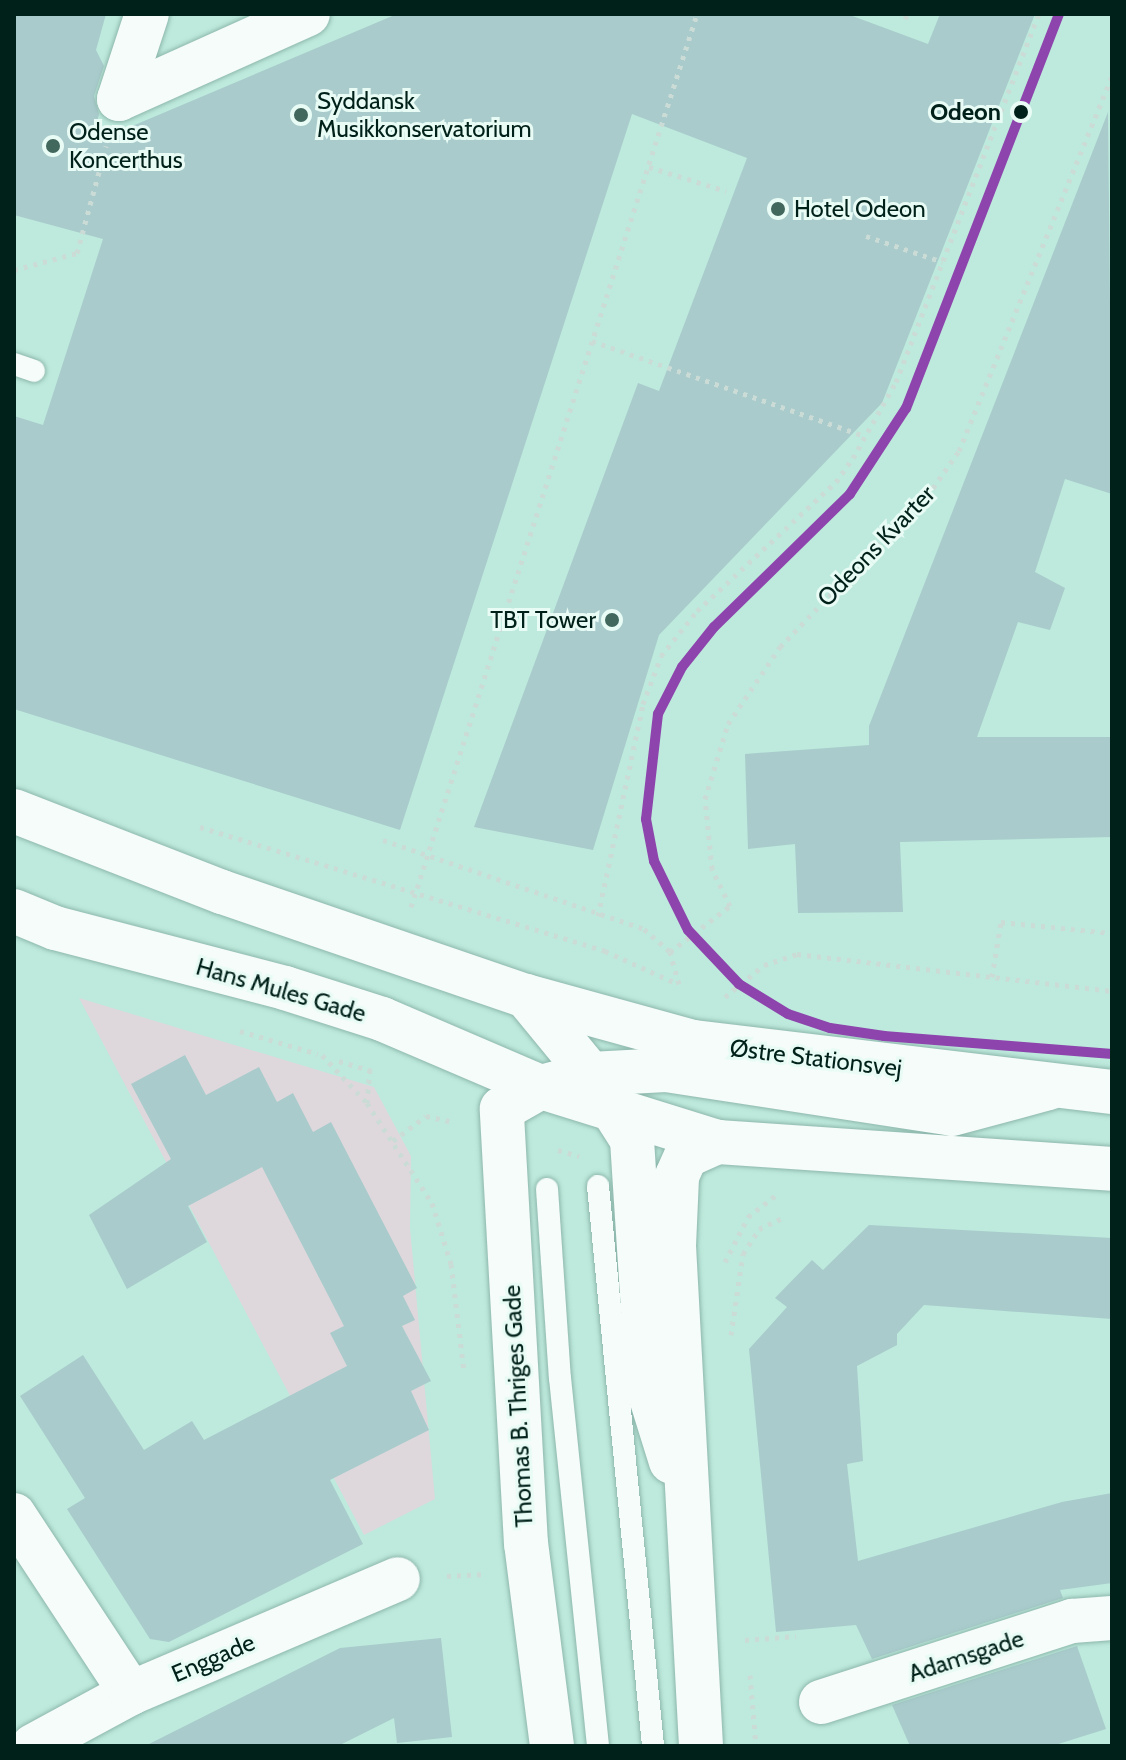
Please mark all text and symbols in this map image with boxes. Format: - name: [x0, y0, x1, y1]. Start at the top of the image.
- place label: Syddansk Musikkonservatorium: [317, 87, 532, 143]
- place label: Odeon: [930, 98, 1001, 126]
- marker: Odeon: [1008, 99, 1034, 125]
- marker: Syddansk Musikkonservatorium: [292, 106, 310, 124]
- place label: Odense Koncerthus: [69, 118, 183, 174]
- marker: Odense Koncerthus: [44, 137, 62, 155]
- place label: Hotel Odeon: [794, 195, 926, 223]
- marker: Hotel Odeon: [769, 200, 787, 218]
- street label: Odeons Kvarter: [811, 480, 941, 612]
- place label: TBT Tower: [490, 606, 596, 634]
- marker: TBT Tower: [603, 611, 621, 629]
- street label: Hans Mules Gade: [193, 952, 369, 1028]
- street label: Østre Stationsvej: [728, 1033, 904, 1083]
- street label: Thomas B. Thriges Gade: [497, 1284, 539, 1528]
- street label: Adamsgade: [905, 1624, 1027, 1688]
- street label: Enggade: [167, 1628, 259, 1688]

